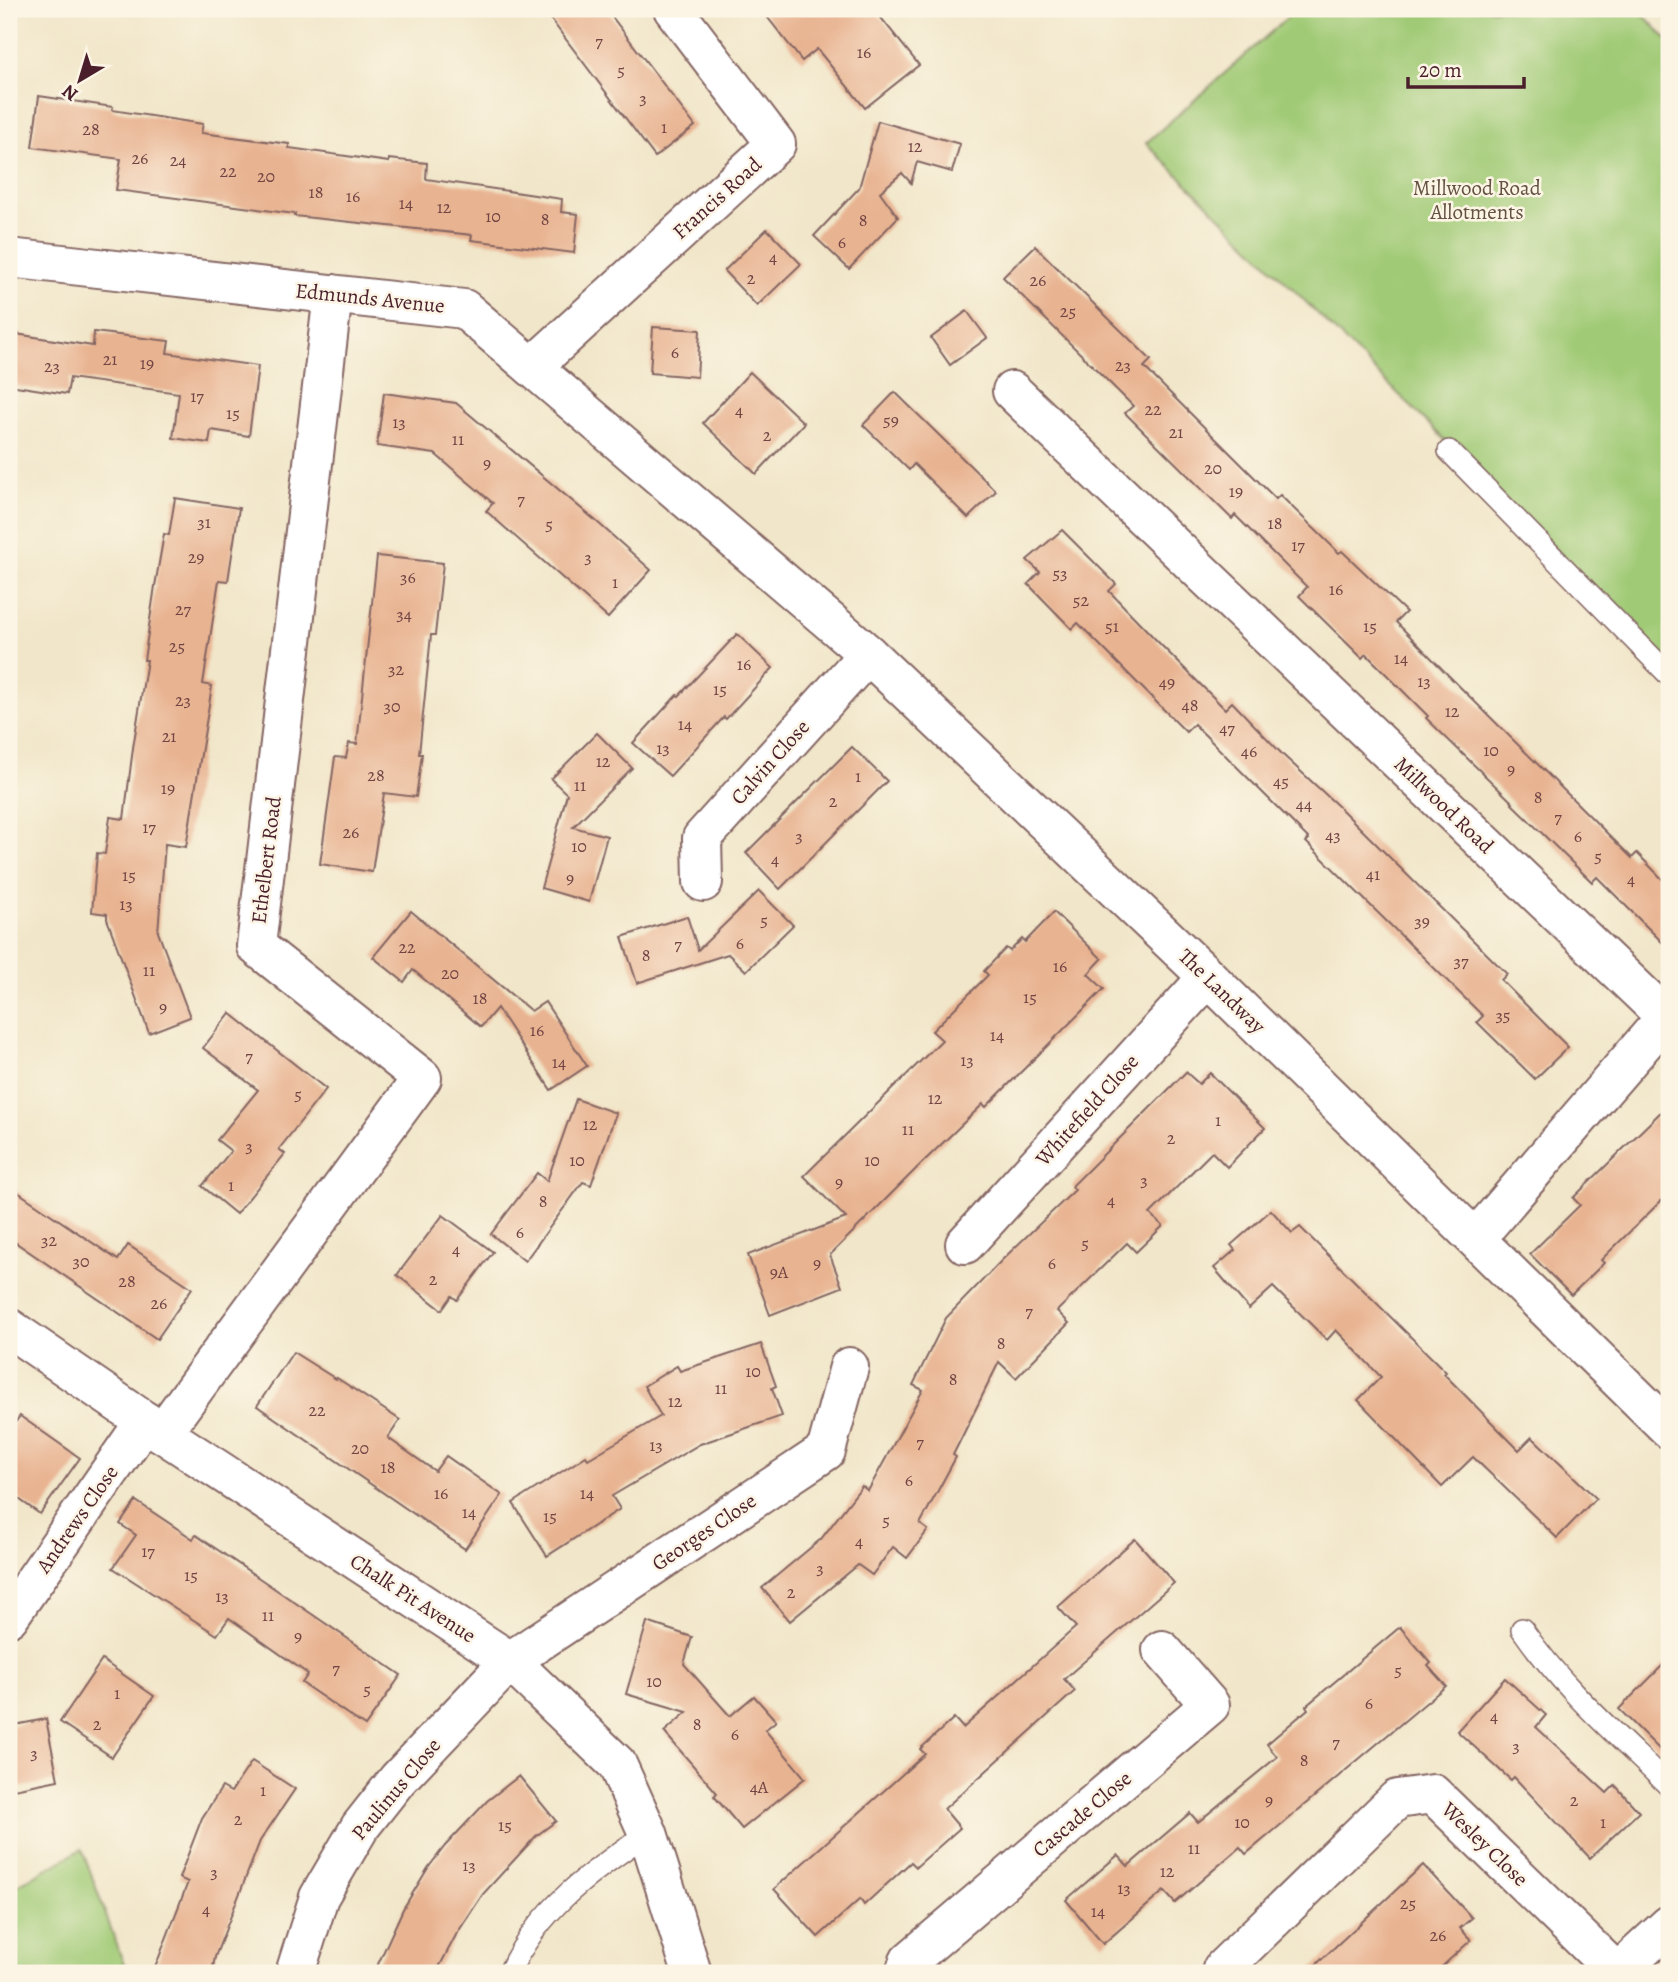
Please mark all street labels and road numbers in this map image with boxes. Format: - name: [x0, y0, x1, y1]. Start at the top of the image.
- street label: Francis Road: [667, 150, 768, 245]
- street label: Edmunds Avenue: [294, 276, 446, 320]
- street label: Calvin Close: [724, 713, 816, 811]
- street label: Millwood Road: [1388, 750, 1500, 860]
- street label: Ethelbert Road: [244, 794, 288, 925]
- street label: The Landway: [1172, 942, 1272, 1040]
- street label: Whitefield Close: [1029, 1048, 1145, 1173]
- street label: Andrews Close: [29, 1459, 125, 1579]
- street label: Georges Close: [646, 1487, 762, 1577]
- street label: Chalk Pit Avenue: [345, 1547, 481, 1649]
- street label: Paulinus Close: [345, 1732, 447, 1846]
- street label: Cascade Close: [1027, 1764, 1137, 1864]
- street label: Wesley Close: [1435, 1795, 1534, 1892]

